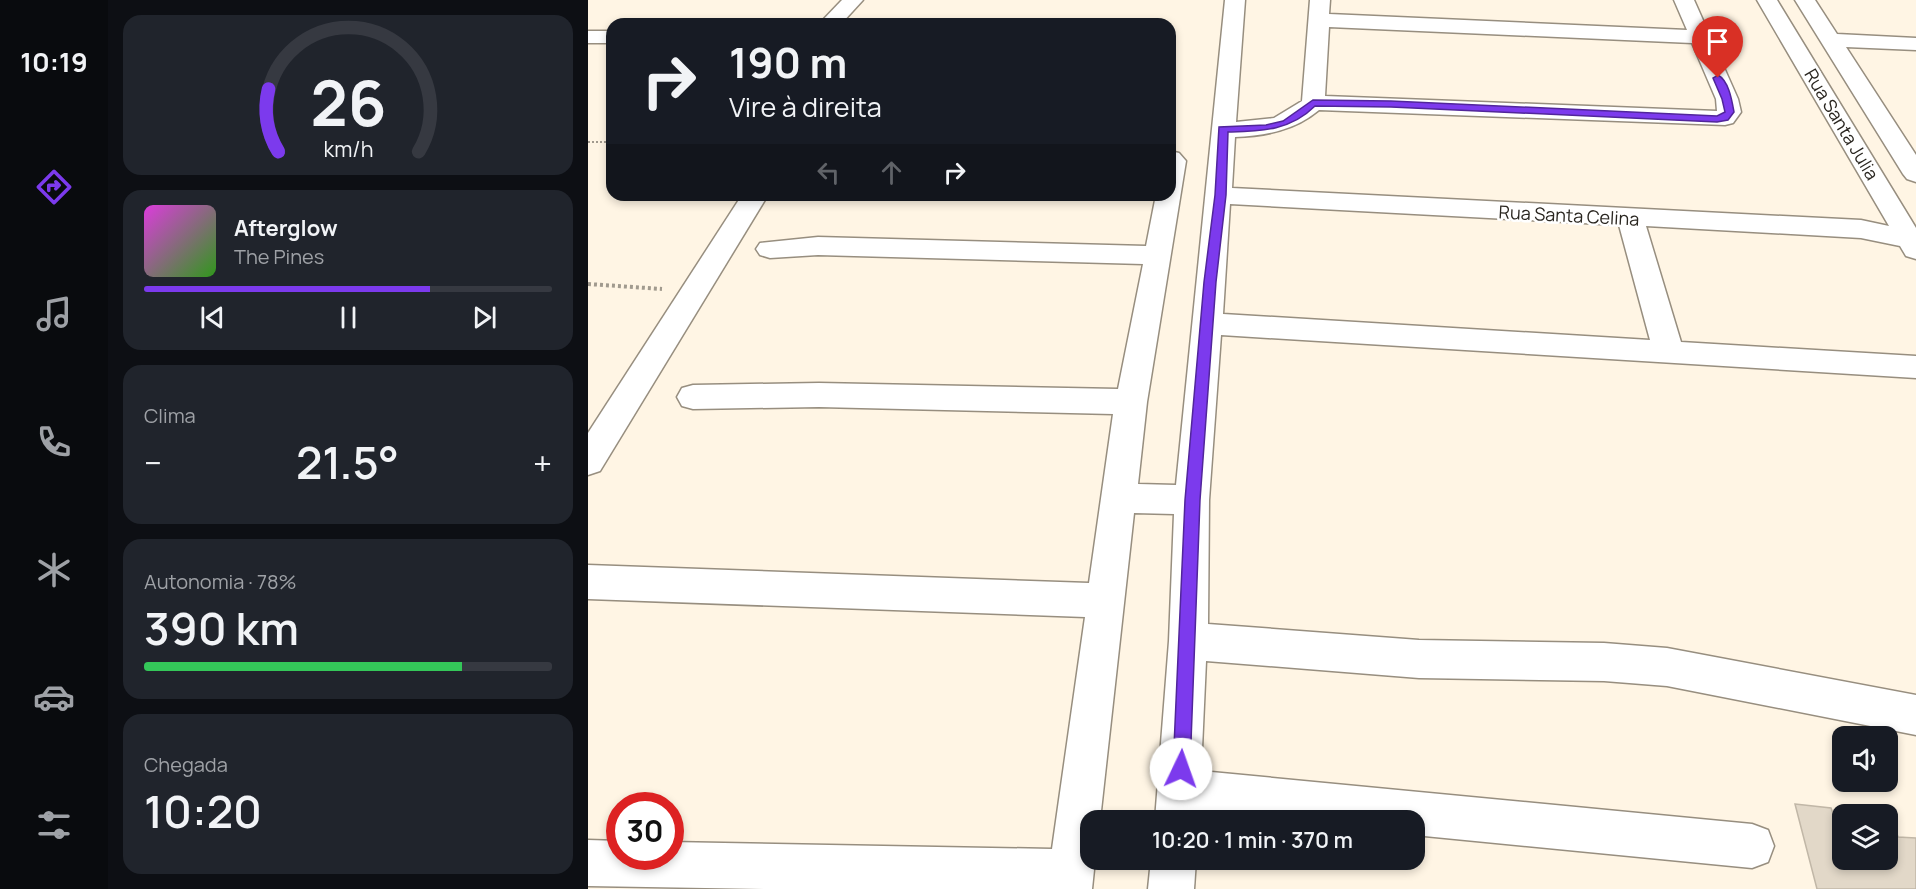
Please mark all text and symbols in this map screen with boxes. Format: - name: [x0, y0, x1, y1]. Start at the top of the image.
- pin: [1692, 16, 1743, 78]
- icon: arrive: [1701, 25, 1734, 58]
- text: 190 m: [729, 33, 847, 91]
- icon: right: [630, 42, 708, 120]
- text: 10:19: [20, 43, 88, 80]
- text: 26: [310, 59, 386, 145]
- street label: Rua Santa Julia: [1799, 64, 1885, 184]
- text: Vire à direita: [729, 88, 882, 125]
- text: km/h: [323, 134, 373, 163]
- icon: left: [812, 156, 845, 189]
- icon: ahead: [875, 156, 908, 189]
- icon: right: [938, 156, 971, 189]
- icon: directions: [33, 166, 75, 208]
- street label: Rua Santa Celina: [1498, 199, 1640, 231]
- text: Afterglow: [234, 213, 338, 243]
- text: The Pines: [234, 243, 324, 270]
- icon: music: [33, 293, 75, 335]
- icon: previous: [196, 301, 229, 334]
- icon: pause: [332, 301, 365, 334]
- icon: next: [468, 301, 501, 334]
- text: Clima: [144, 402, 196, 429]
- icon: phone: [33, 421, 75, 463]
- text: 21.5°: [296, 431, 399, 493]
- text: −: [144, 440, 162, 485]
- text: +: [533, 440, 552, 485]
- icon: climate: [33, 549, 75, 591]
- text: Autonomia · 78%: [144, 568, 297, 595]
- text: 390 km: [144, 597, 299, 659]
- icon: car: [33, 676, 75, 718]
- map controls: [1832, 726, 1898, 870]
- button: sound: [1832, 726, 1898, 792]
- position arrow: [1149, 737, 1213, 801]
- text: Chegada: [144, 751, 228, 778]
- text: 10:20: [144, 780, 262, 842]
- speed limit sign: 30: [606, 792, 684, 870]
- icon: filters: [33, 804, 75, 846]
- button: layers: [1832, 804, 1898, 870]
- text: 10:20 · 1 min · 370 m: [1152, 825, 1353, 855]

